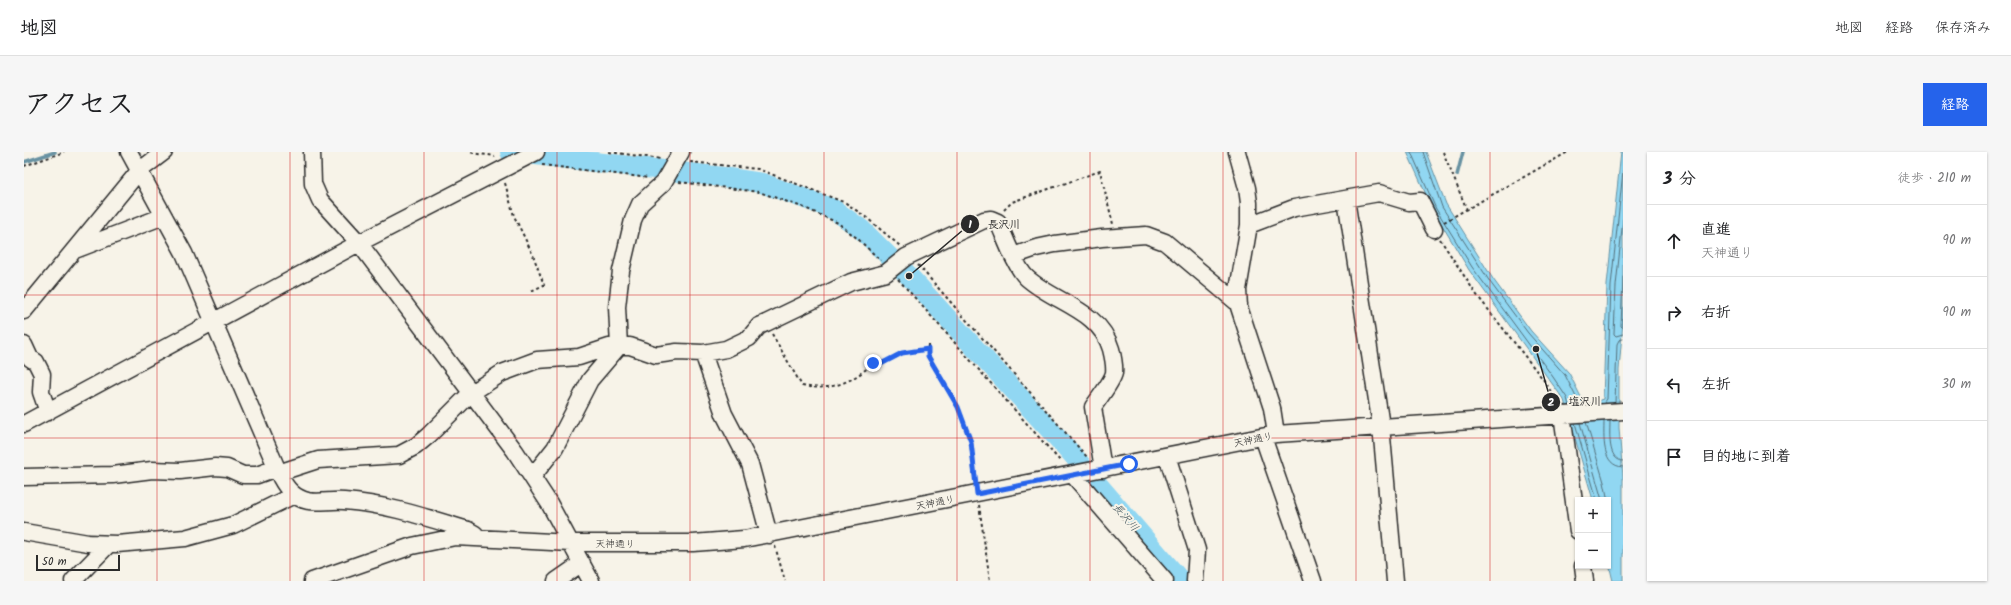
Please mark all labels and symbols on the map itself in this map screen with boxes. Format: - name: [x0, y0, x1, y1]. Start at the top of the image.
- callout: 長沢川: [960, 212, 1029, 235]
- text: 1: [968, 215, 972, 234]
- text: 長沢川: [988, 216, 1021, 234]
- route end: [864, 354, 882, 372]
- callout: 塩沢川: [1541, 390, 1610, 413]
- text: 2: [1548, 393, 1555, 412]
- text: 塩沢川: [1569, 393, 1602, 411]
- street label: 天神通り: [1232, 428, 1274, 452]
- route start: [1120, 455, 1138, 473]
- street label: 天神通り: [914, 491, 956, 515]
- water label: 長沢川: [1108, 499, 1143, 536]
- street label: 天神通り: [595, 536, 635, 552]
- scale bar: [36, 553, 120, 572]

